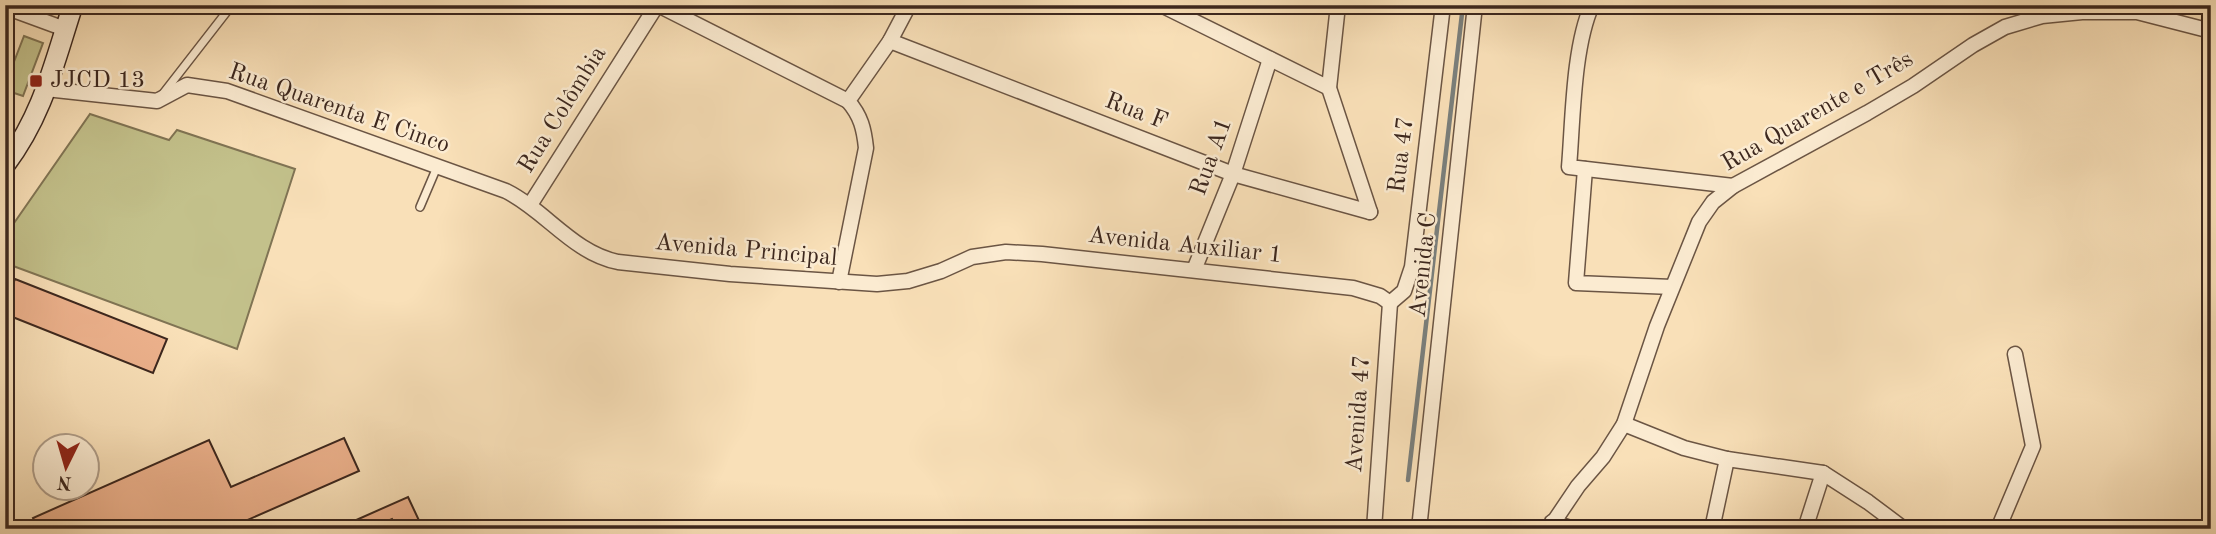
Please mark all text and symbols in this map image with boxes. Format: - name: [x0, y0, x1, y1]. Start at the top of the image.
- street label: Rua Colômbia: [515, 42, 612, 178]
- street label: Rua Quarente e Três: [1718, 48, 1918, 176]
- street label: Rua Quarenta E Cinco: [225, 60, 453, 158]
- place label: JJCD 13: [50, 69, 145, 93]
- marker: JJCD 13: [28, 73, 44, 89]
- street label: Rua F: [1101, 89, 1171, 135]
- street label: Rua A1: [1187, 115, 1237, 199]
- street label: Rua 47: [1385, 116, 1419, 194]
- street label: Avenida C: [1407, 211, 1441, 319]
- street label: Avenida Auxiliar 1: [1087, 224, 1283, 268]
- street label: Avenida Principal: [654, 231, 838, 271]
- street label: Avenida 47: [1343, 354, 1375, 474]
- north arrow: [32, 433, 102, 503]
- text: N: [56, 471, 73, 492]

